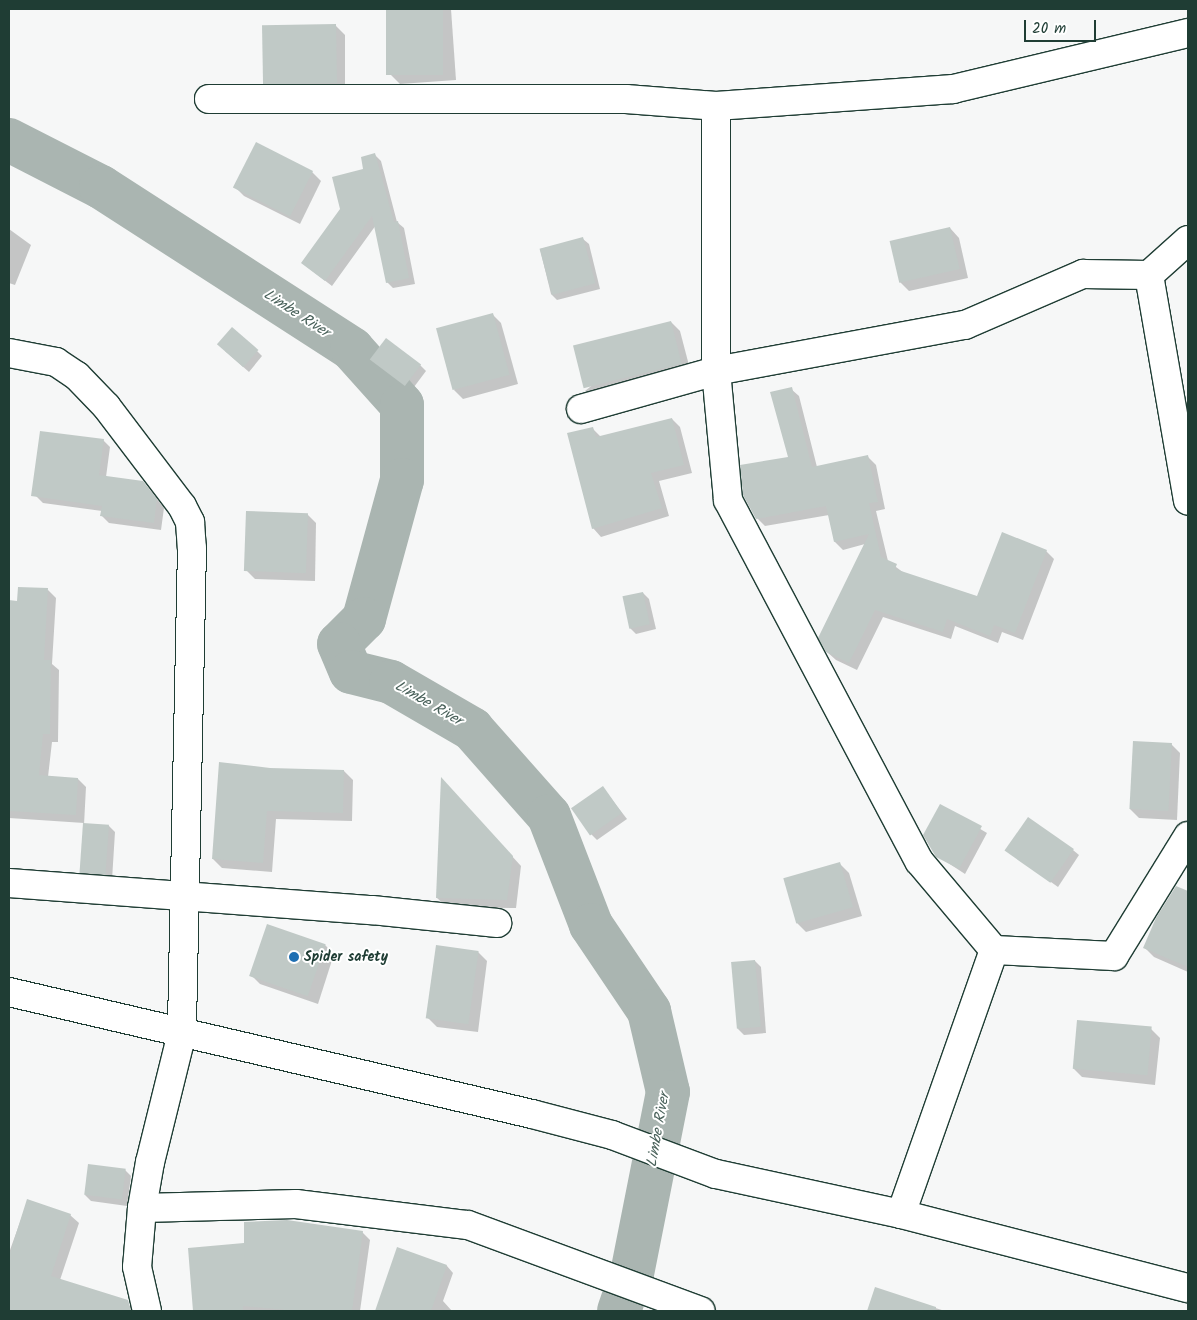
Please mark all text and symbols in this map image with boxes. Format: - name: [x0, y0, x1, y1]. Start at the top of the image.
- scale bar: [1027, 10, 1100, 42]
- text: 20 m: [1032, 17, 1066, 41]
- water label: Limbe River: [260, 286, 332, 342]
- water label: Limbe River: [391, 678, 465, 730]
- place label: Spider safety: [304, 949, 388, 965]
- marker: Spider safety: [288, 951, 300, 963]
- water label: Limbe River: [644, 1092, 674, 1168]

